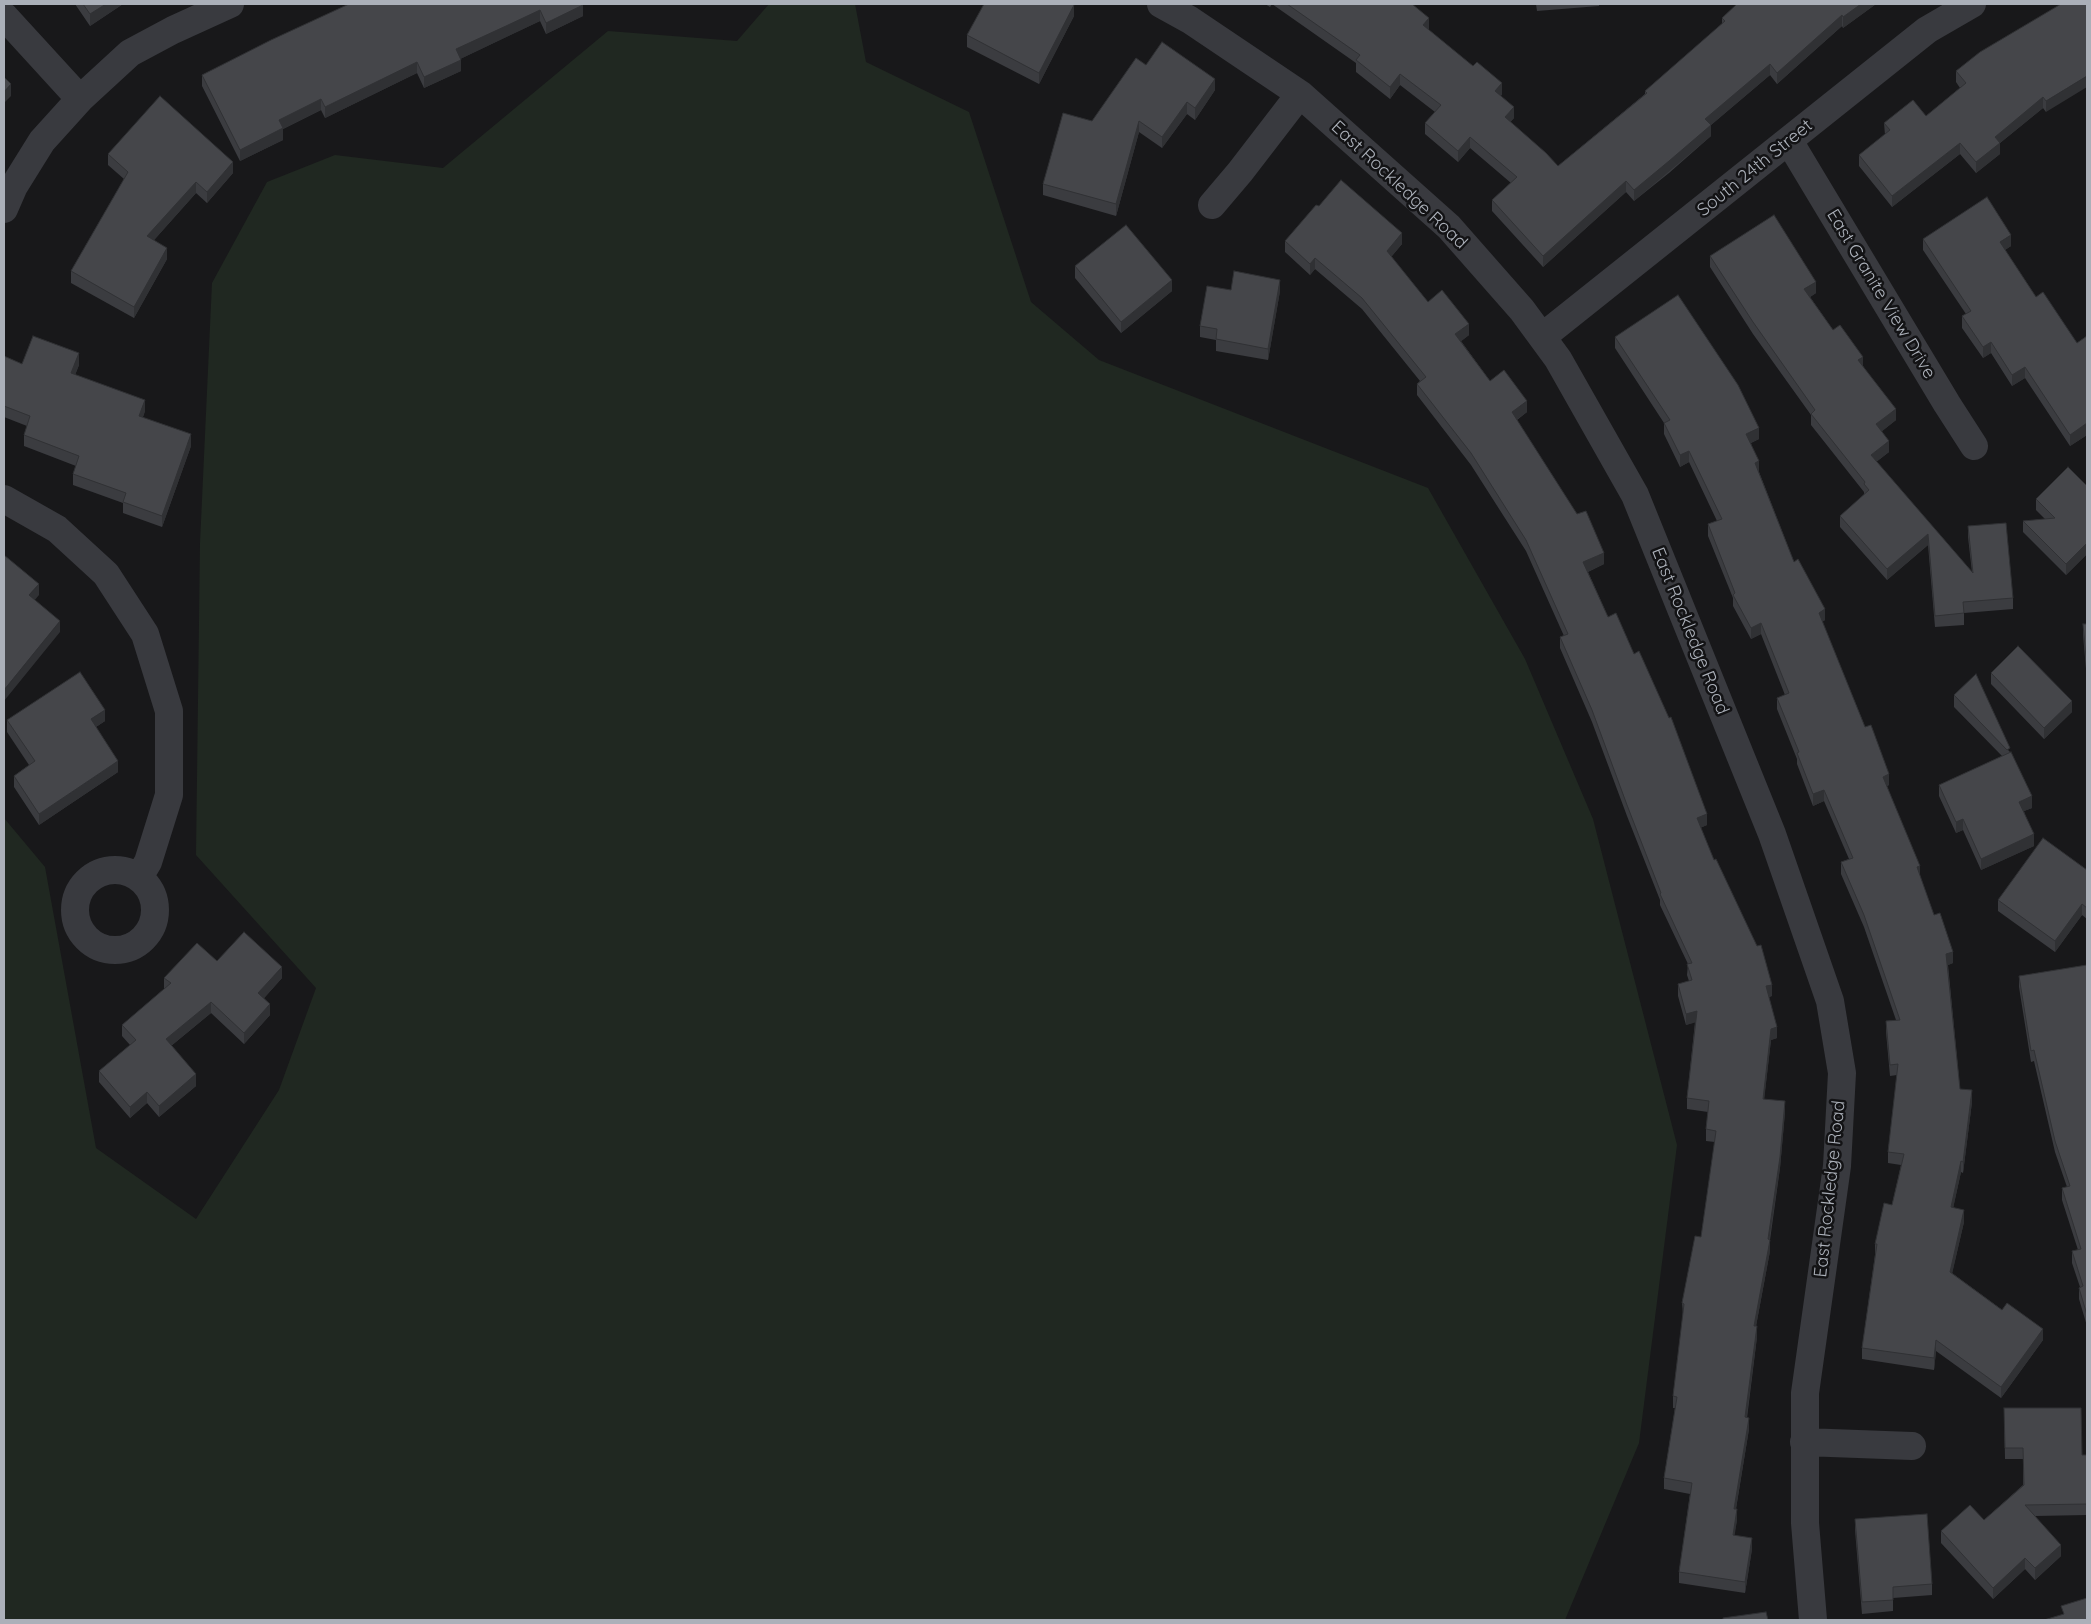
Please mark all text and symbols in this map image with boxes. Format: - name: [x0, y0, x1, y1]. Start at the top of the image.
- street label: South 24th Street: [1693, 115, 1817, 221]
- street label: East Rockledge Road: [1327, 116, 1471, 254]
- street label: East Granite View Drive: [1822, 205, 1940, 383]
- street label: East Rockledge Road: [1647, 544, 1733, 718]
- street label: East Rockledge Road: [1810, 1099, 1850, 1279]

